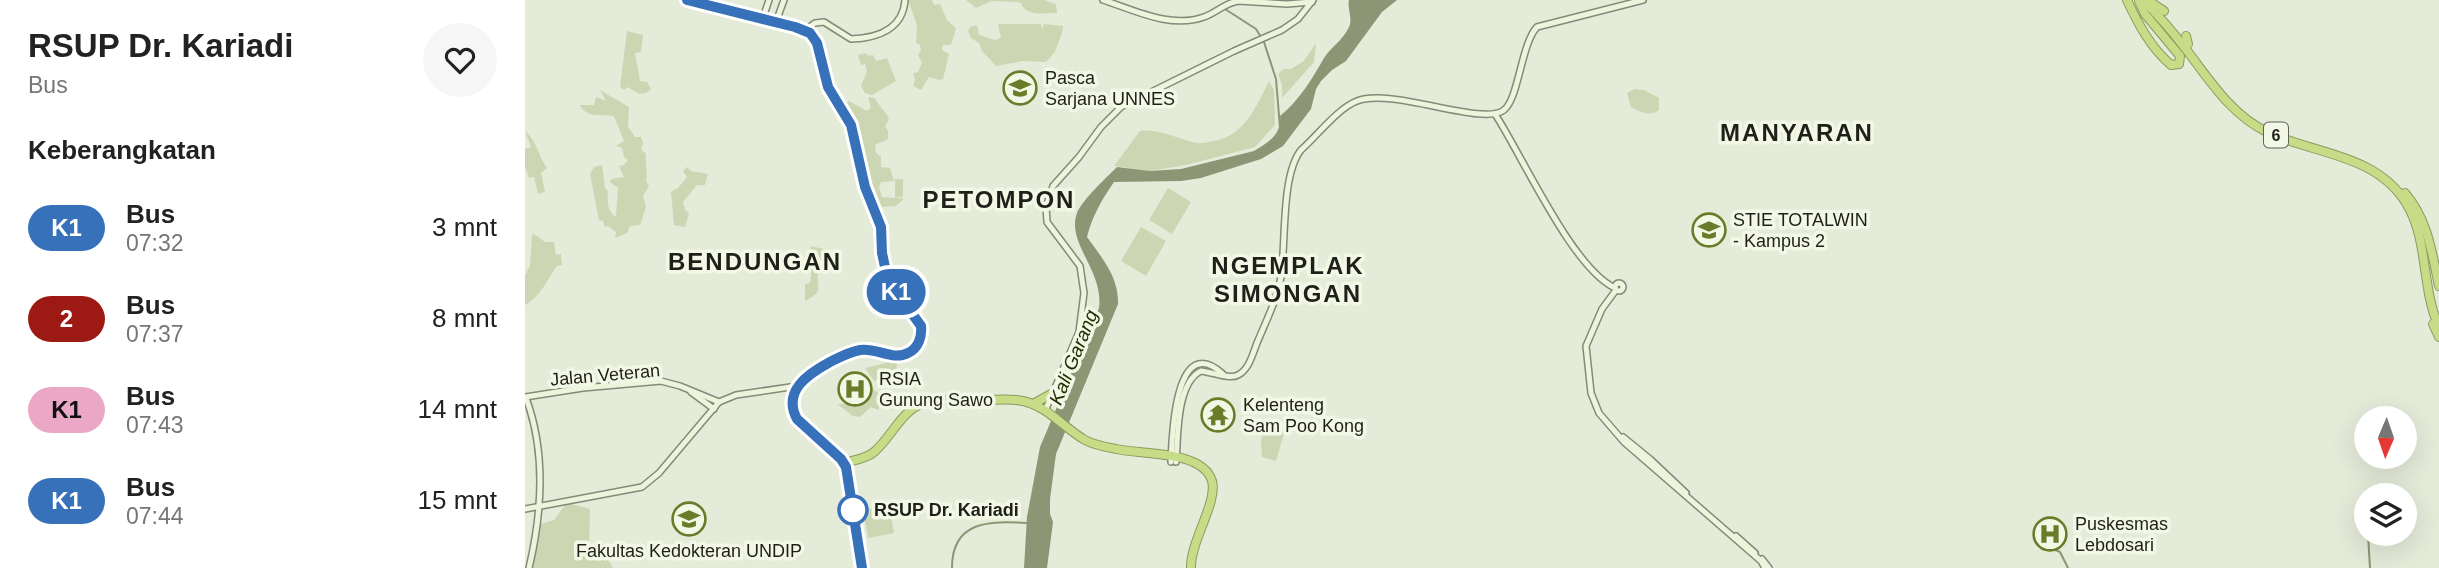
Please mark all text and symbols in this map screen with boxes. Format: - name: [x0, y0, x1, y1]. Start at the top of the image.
- button: heart: [423, 23, 497, 97]
- text: RSUP Dr. Kariadi: [28, 27, 293, 64]
- place label: Pasca Sarjana UNNES: [1045, 68, 1175, 109]
- school or university icon: Pasca Sarjana UNNES: [1001, 69, 1039, 107]
- text: Bus: [28, 72, 68, 98]
- district label: MANYARAN: [1720, 119, 1874, 146]
- road number: 6: [2264, 122, 2288, 148]
- text: Keberangkatan: [28, 135, 216, 165]
- district label: PETOMPON: [923, 186, 1075, 213]
- text: Bus: [126, 199, 175, 229]
- place label: STIE TOTALWIN - Kampus 2: [1733, 210, 1868, 251]
- school or university icon: STIE TOTALWIN - Kampus 2: [1690, 211, 1728, 249]
- text: 3 mnt: [432, 212, 497, 242]
- text: K1: [51, 214, 82, 241]
- text: 07:32: [126, 230, 184, 256]
- district label: BENDUNGAN: [668, 248, 842, 275]
- district label: NGEMPLAK SIMONGAN: [1211, 252, 1365, 307]
- line badge: K1: [865, 269, 927, 315]
- text: K1: [881, 278, 911, 305]
- text: Bus: [126, 290, 175, 320]
- text: 8 mnt: [432, 303, 497, 333]
- text: 2: [60, 305, 73, 332]
- water label: Kali Garang: [1045, 306, 1102, 408]
- text: 07:37: [126, 321, 184, 347]
- street label: Jalan Veteran: [549, 360, 661, 390]
- place label: RSIA Gunung Sawo: [879, 369, 993, 410]
- hospital icon: RSIA Gunung Sawo: [836, 370, 874, 408]
- text: Bus: [126, 381, 175, 411]
- text: 14 mnt: [418, 394, 497, 424]
- place label: Kelenteng Sam Poo Kong: [1243, 395, 1364, 436]
- text: K1: [51, 396, 82, 423]
- temple icon: Kelenteng Sam Poo Kong: [1199, 396, 1237, 434]
- north arrow: [2354, 406, 2417, 469]
- map controls: [2354, 406, 2417, 546]
- text: 07:43: [126, 412, 184, 438]
- text: Bus: [126, 472, 175, 502]
- button: layers: [2354, 483, 2417, 546]
- text: 15 mnt: [418, 485, 497, 515]
- text: K1: [51, 487, 82, 514]
- marker: RSUP Dr. Kariadi: [838, 495, 868, 525]
- school or university icon: Fakultas Kedokteran UNDIP: [670, 500, 708, 538]
- place label: RSUP Dr. Kariadi: [874, 500, 1019, 520]
- text: 07:44: [126, 503, 184, 529]
- place label: Puskesmas Lebdosari: [2075, 514, 2168, 555]
- hospital icon: Puskesmas Lebdosari: [2031, 515, 2069, 553]
- place label: Fakultas Kedokteran UNDIP: [576, 541, 802, 561]

